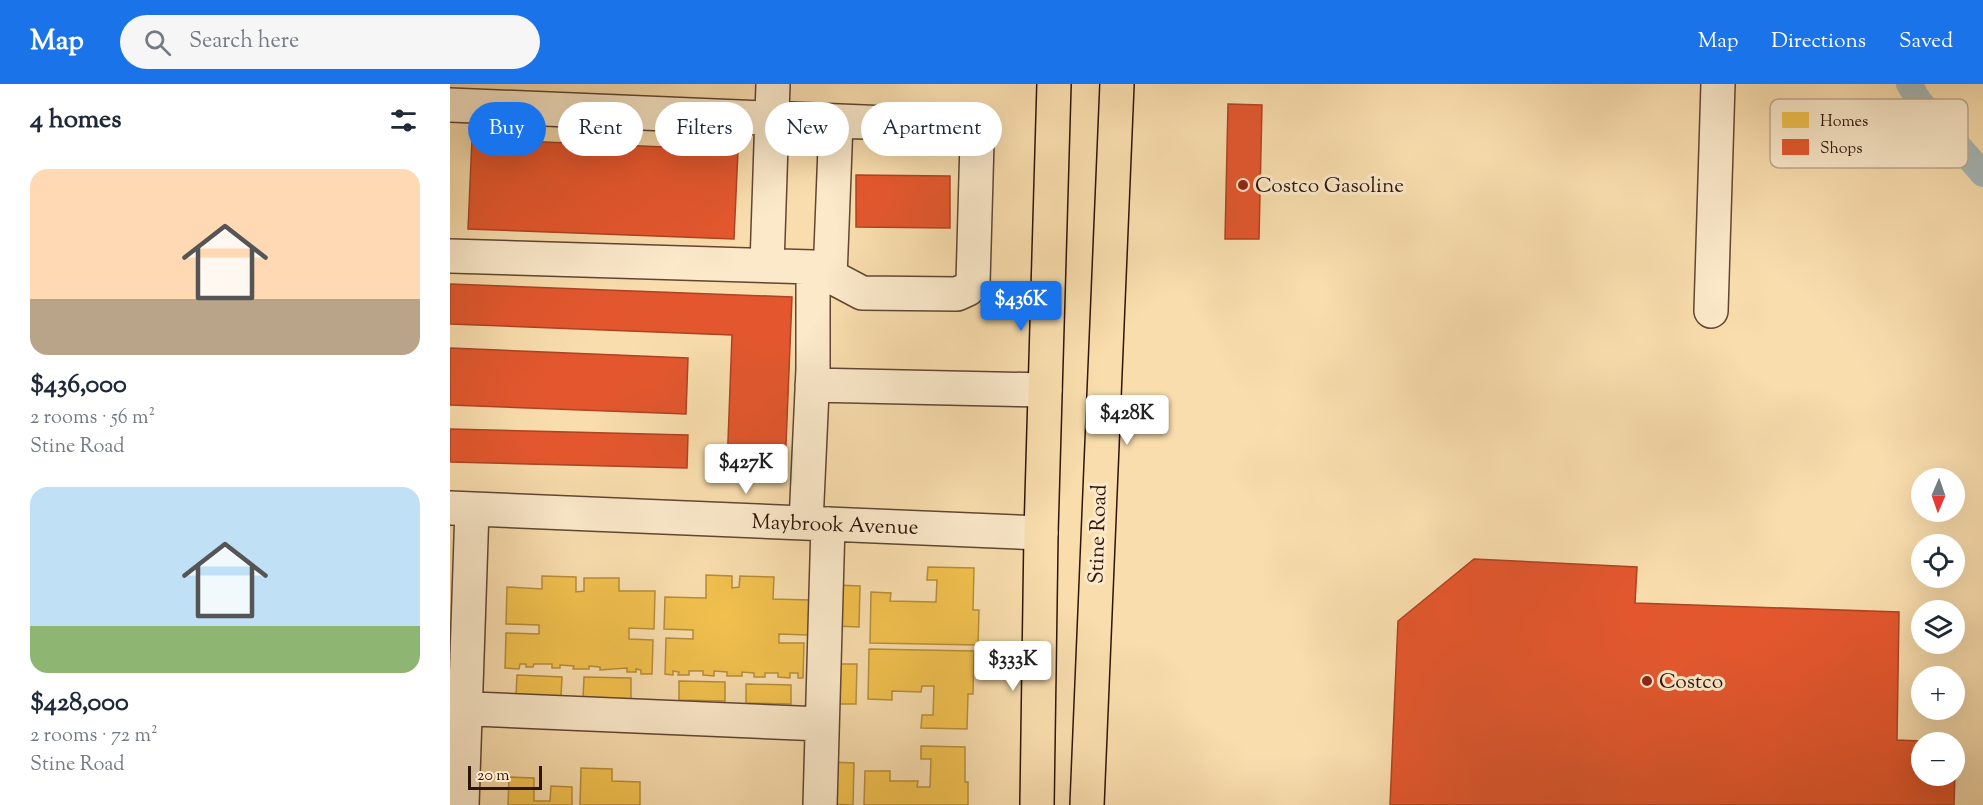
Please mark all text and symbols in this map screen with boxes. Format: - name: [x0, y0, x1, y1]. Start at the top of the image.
- search box: [120, 15, 540, 69]
- text: Map: [30, 22, 84, 62]
- icon: search: [141, 26, 174, 59]
- text: Search here: [189, 26, 299, 58]
- text: Map: [1698, 27, 1738, 57]
- text: Directions: [1771, 27, 1866, 57]
- text: Saved: [1899, 27, 1953, 57]
- legend: [1770, 99, 1968, 168]
- text: 4 homes: [30, 102, 121, 139]
- chip: Buy: [468, 102, 546, 156]
- chip: Rent: [558, 102, 643, 156]
- chip: Filters: [655, 102, 753, 156]
- chip: New: [765, 102, 849, 156]
- chip: Apartment: [861, 102, 1002, 156]
- icon: filters: [387, 104, 420, 137]
- text: Homes: [1820, 111, 1868, 134]
- text: Shops: [1820, 138, 1863, 161]
- place label: Costco Gasoline: [1255, 172, 1404, 202]
- marker: Costco Gasoline: [1236, 178, 1250, 192]
- icon: home: [171, 208, 279, 316]
- pin: $436K: [979, 281, 1063, 332]
- text: $436K: [994, 286, 1048, 315]
- text: $436,000: [30, 367, 127, 404]
- pin: $428K: [1085, 395, 1169, 446]
- text: $428K: [1100, 400, 1154, 429]
- text: 2 rooms · 56 m²: [30, 404, 155, 433]
- text: Stine Road: [30, 433, 125, 462]
- pin: $427K: [704, 444, 788, 495]
- text: $427K: [719, 449, 773, 478]
- north arrow: [1911, 468, 1965, 522]
- map controls: [1911, 468, 1965, 786]
- street label: Stine Road: [1082, 484, 1116, 584]
- street label: Maybrook Avenue: [751, 508, 919, 544]
- icon: home: [171, 526, 279, 634]
- button: locate: [1911, 534, 1965, 588]
- button: layers: [1911, 600, 1965, 654]
- pin: $333K: [971, 641, 1055, 692]
- text: $333K: [988, 646, 1038, 675]
- button: +: [1911, 666, 1965, 720]
- place label: Costco: [1659, 668, 1723, 698]
- marker: Costco: [1640, 674, 1654, 688]
- text: $428,000: [30, 685, 129, 722]
- text: 2 rooms · 72 m²: [30, 722, 158, 751]
- button: −: [1911, 732, 1965, 786]
- text: Stine Road: [30, 751, 125, 780]
- scale bar: [468, 763, 542, 790]
- text: 20 m: [477, 765, 510, 788]

